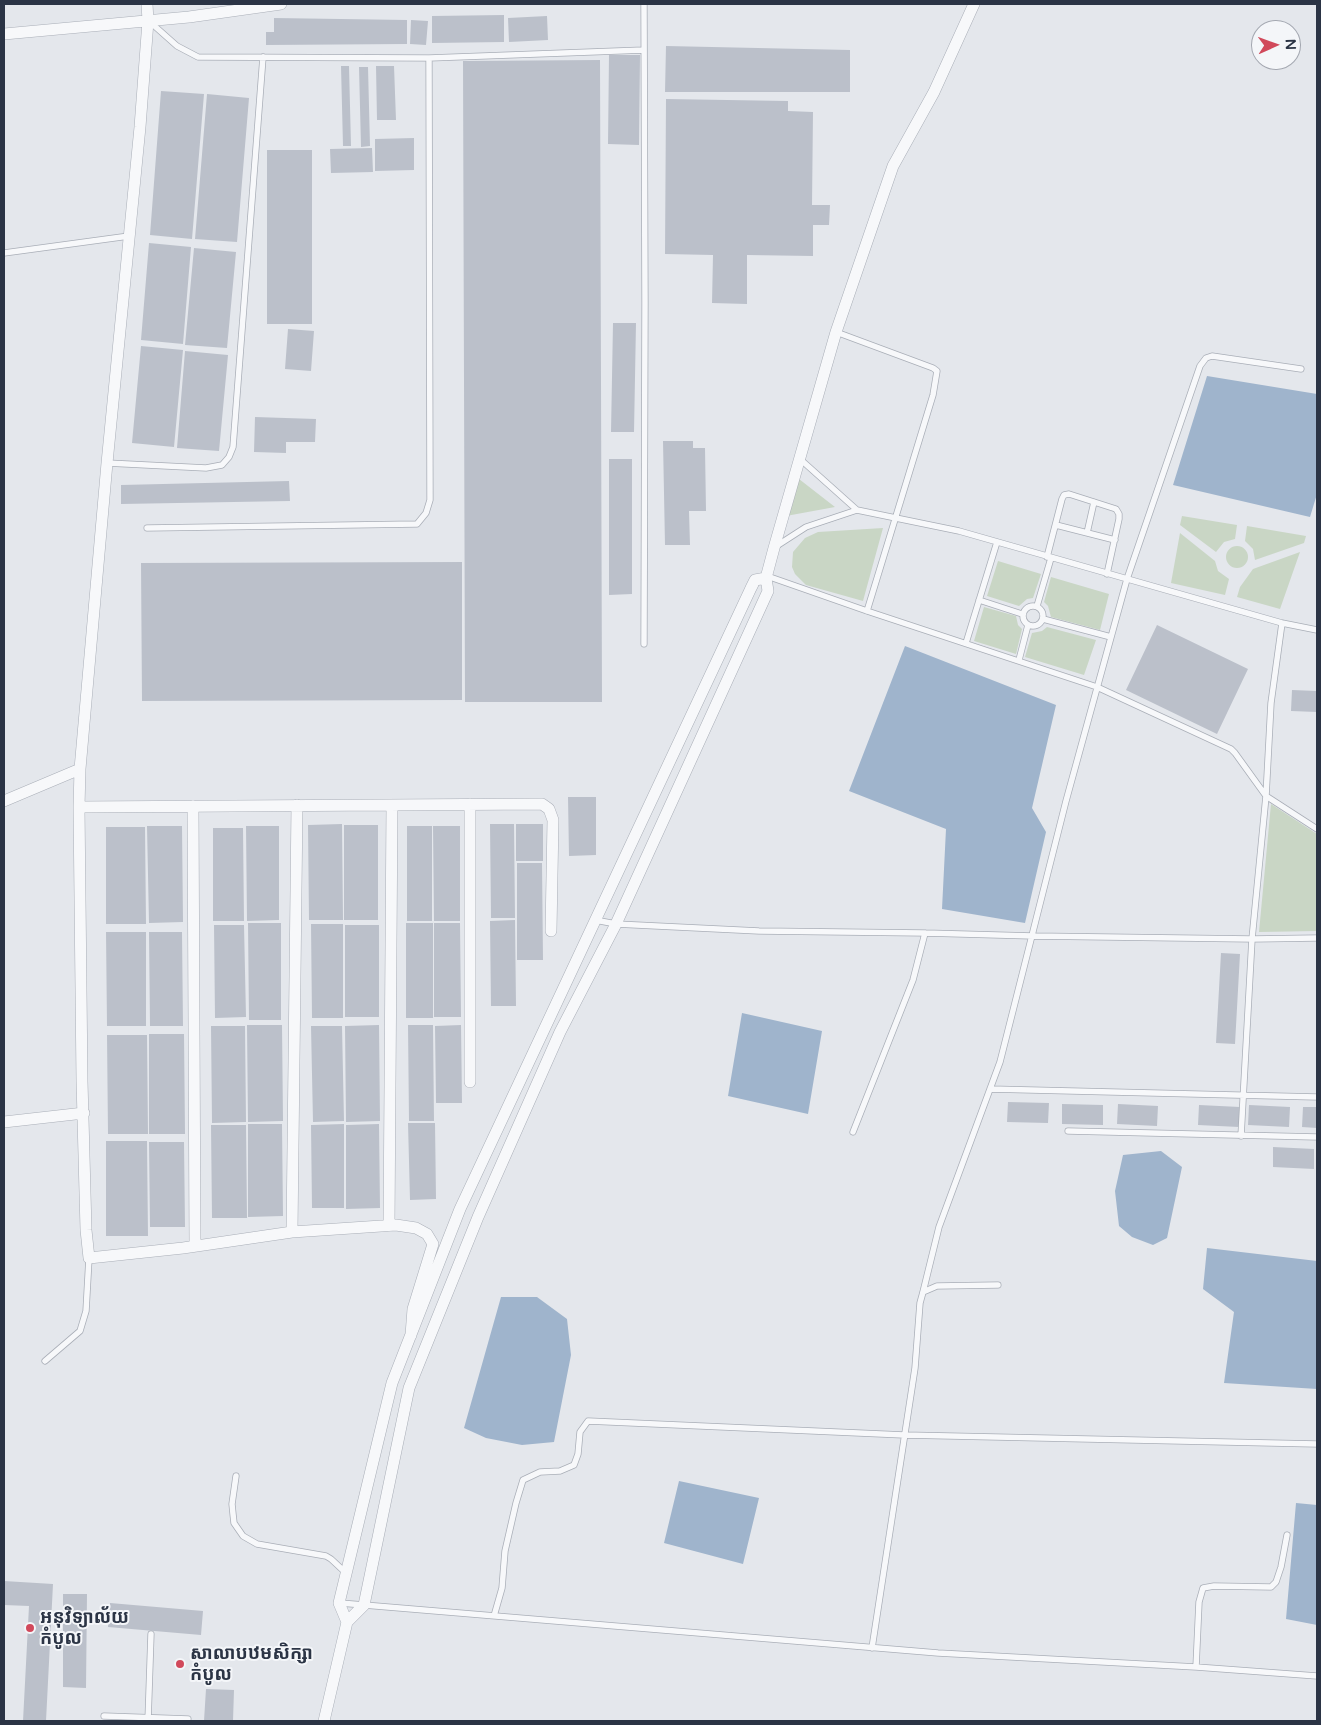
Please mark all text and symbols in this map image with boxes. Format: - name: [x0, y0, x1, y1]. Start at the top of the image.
- north arrow: [1251, 20, 1301, 70]
- text: N: [1282, 39, 1299, 50]
- place label: អនុវិទ្យាល័យ កំបូល: [40, 1607, 129, 1650]
- marker: អនុវិទ្យាល័យ កំបូល: [24, 1622, 36, 1634]
- place label: សាលាបឋមសិក្សា កំបូល: [190, 1643, 313, 1686]
- marker: សាលាបឋមសិក្សា កំបូល: [174, 1658, 186, 1670]

